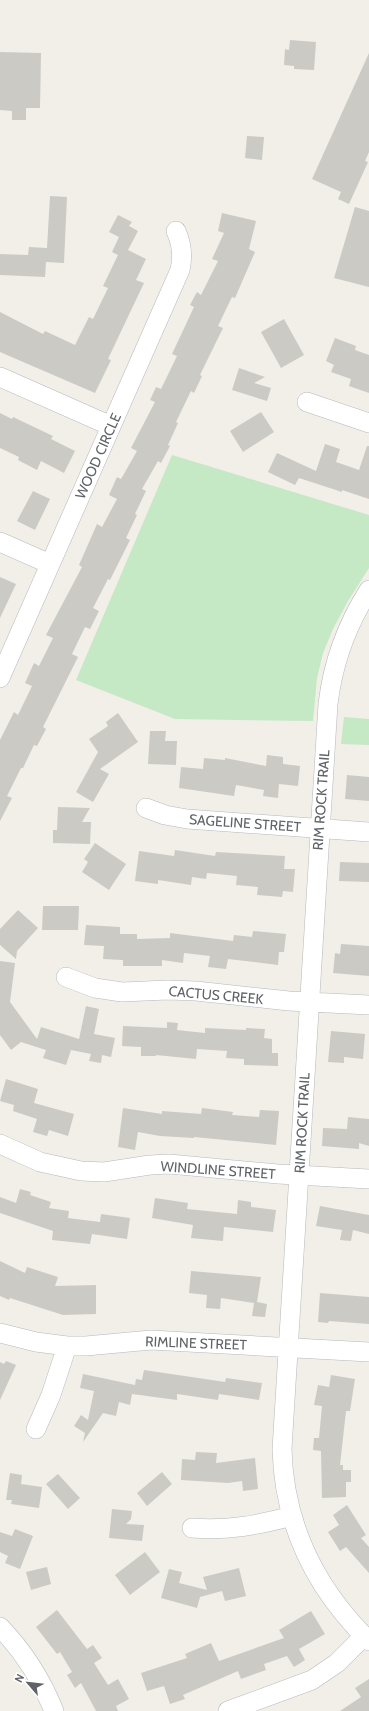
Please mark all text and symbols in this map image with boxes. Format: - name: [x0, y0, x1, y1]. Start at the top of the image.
- street label: WOOD CIRCLE: [71, 410, 125, 502]
- street label: RIM ROCK TRAIL: [309, 749, 333, 851]
- street label: SAGELINE STREET: [188, 810, 302, 836]
- street label: CACTUS CREEK: [168, 982, 264, 1008]
- street label: RIM ROCK TRAIL: [290, 1072, 314, 1174]
- street label: WINDLINE STREET: [160, 1157, 277, 1183]
- street label: RIMLINE STREET: [145, 1332, 248, 1354]
- north arrow: [8, 1663, 48, 1703]
- text: N: [11, 1672, 27, 1685]

